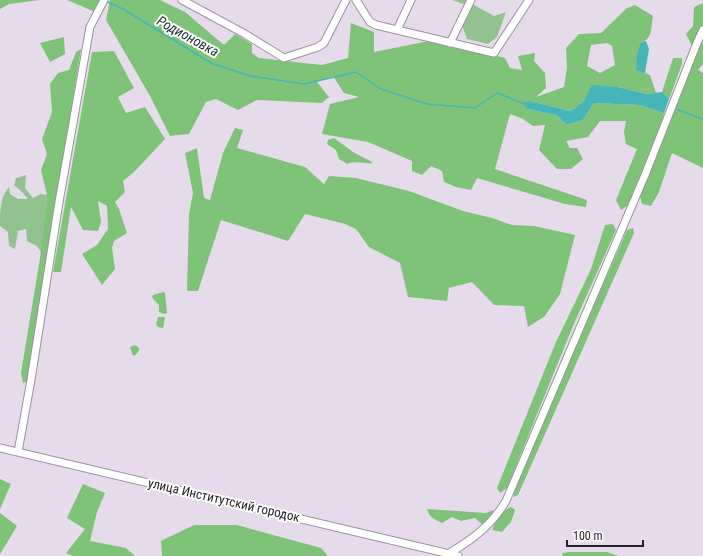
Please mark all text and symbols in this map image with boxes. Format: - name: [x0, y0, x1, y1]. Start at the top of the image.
- water label: Родионовка: [154, 12, 222, 60]
- street label: улица Институтский городок: [147, 475, 302, 525]
- scale bar: [567, 522, 643, 548]
- text: 100 m: [573, 529, 603, 543]

